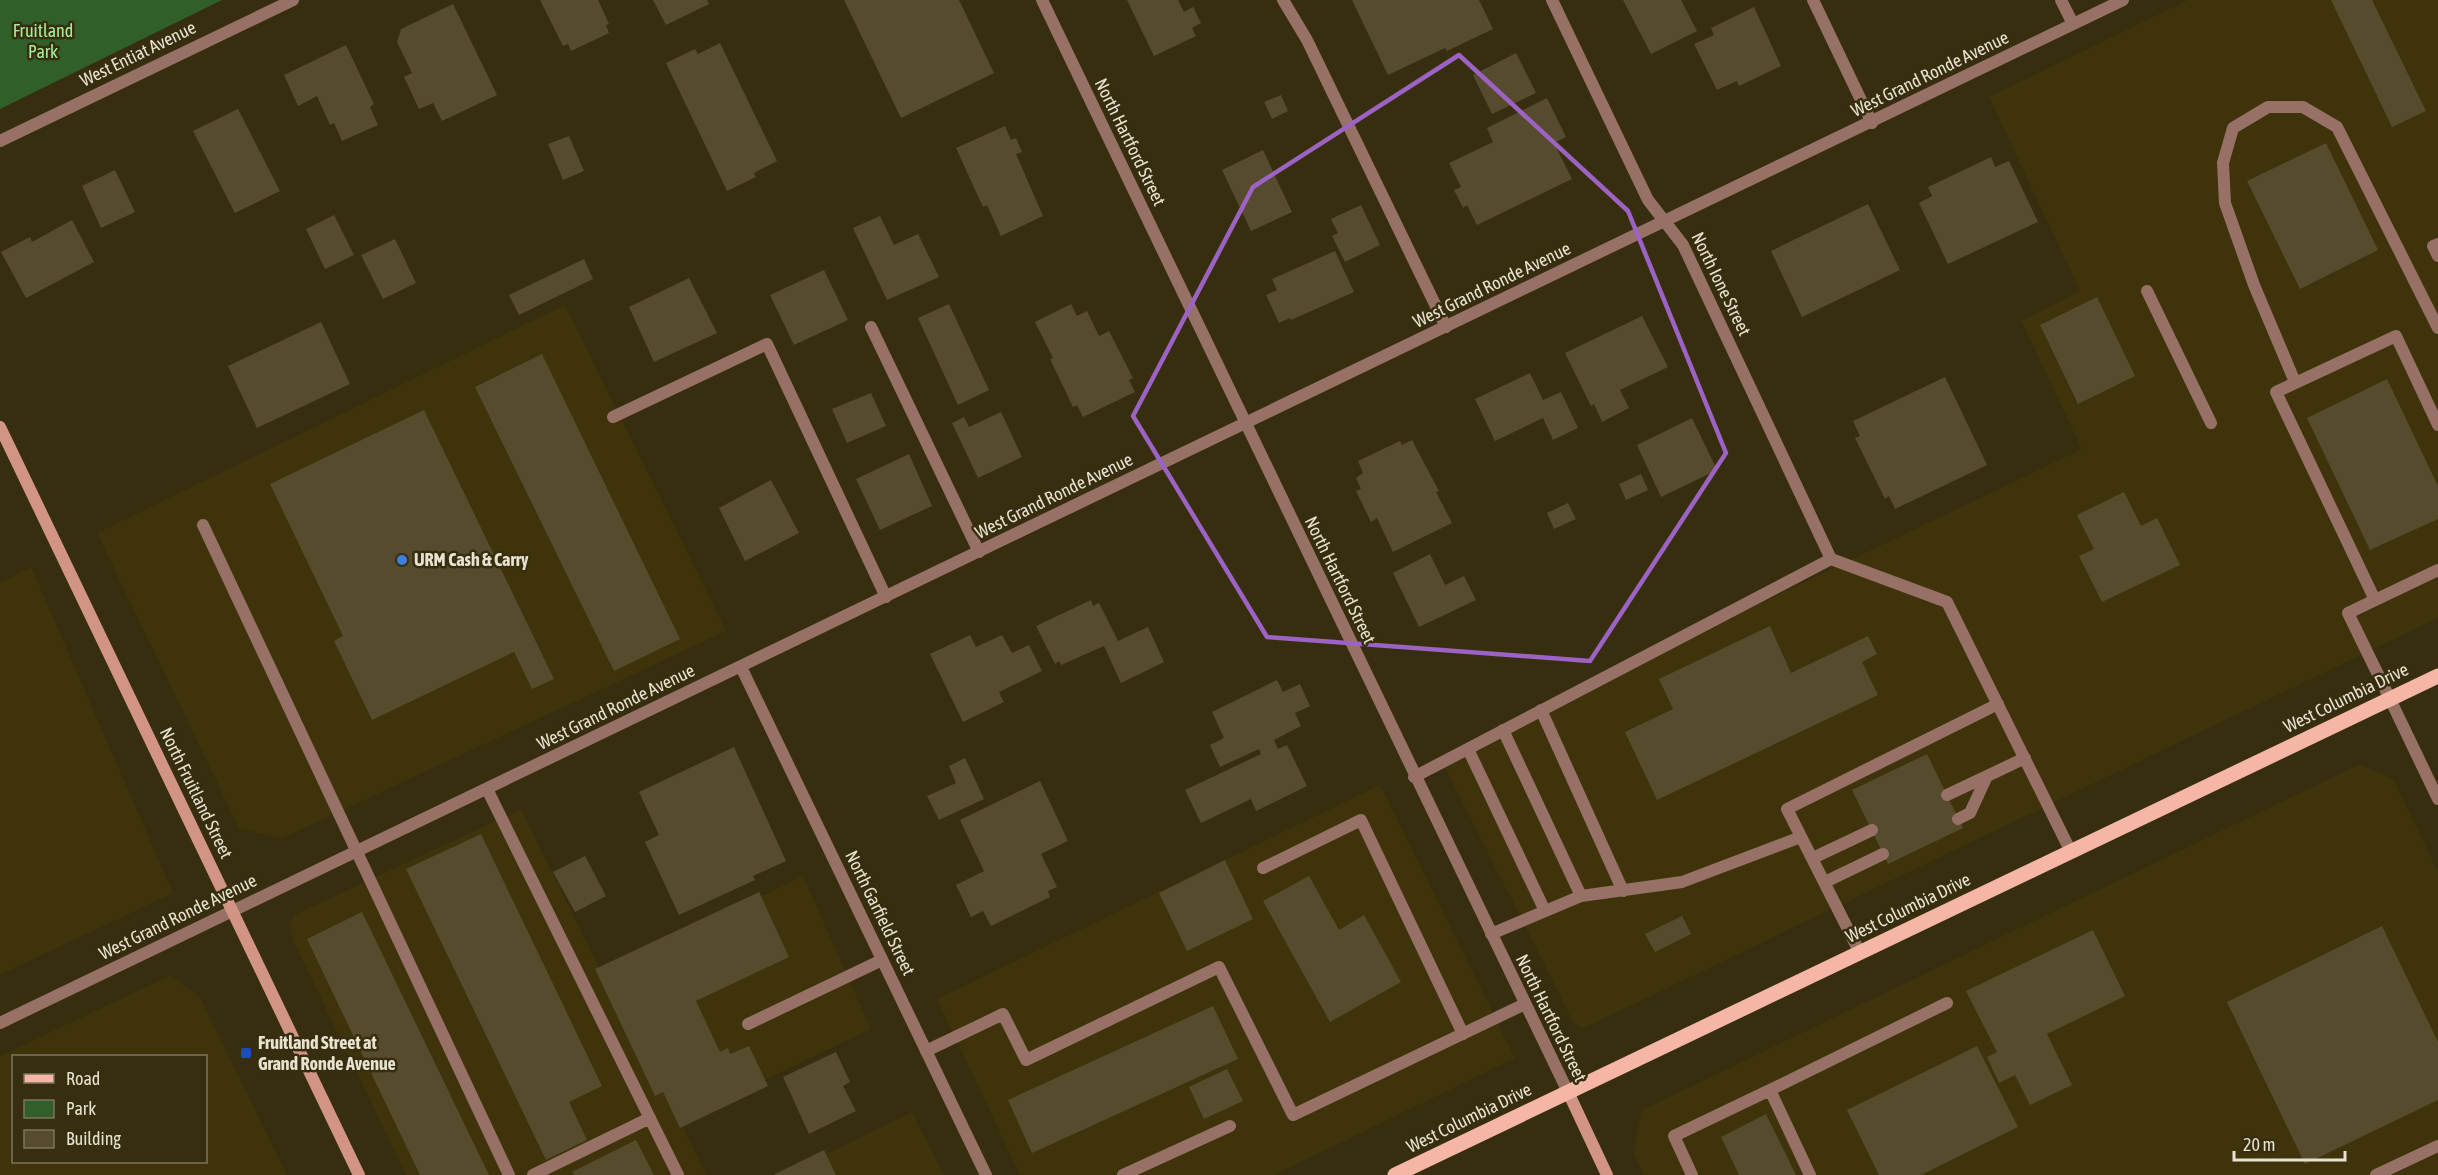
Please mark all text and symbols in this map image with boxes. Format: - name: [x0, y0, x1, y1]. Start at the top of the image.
- street label: West Entiat Avenue: [76, 16, 199, 91]
- park label: Fruitland Park: [13, 20, 73, 62]
- street label: West Grand Ronde Avenue: [1848, 26, 2012, 121]
- street label: North Hartford Street: [1091, 75, 1170, 209]
- street label: North Ione Street: [1687, 229, 1756, 339]
- street label: West Grand Ronde Avenue: [1410, 237, 1574, 332]
- street label: West Grand Ronde Avenue: [972, 448, 1136, 543]
- street label: North Hartford Street: [1301, 513, 1380, 647]
- place label: URM Cash & Carry: [414, 549, 529, 570]
- marker: URM Cash & Carry: [395, 553, 409, 567]
- street label: West Columbia Drive: [2280, 658, 2412, 737]
- street label: West Grand Ronde Avenue: [534, 659, 698, 754]
- street label: North Fruitland Street: [156, 724, 237, 862]
- street label: North Garfield Street: [841, 847, 920, 979]
- street label: West Columbia Drive: [1842, 868, 1974, 947]
- street label: West Grand Ronde Avenue: [96, 869, 260, 964]
- street label: North Hartford Street: [1512, 951, 1591, 1085]
- place label: Fruitland Street at Grand Ronde Avenue: [258, 1032, 396, 1074]
- marker: Fruitland Street at Grand Ronde Avenue: [239, 1046, 253, 1060]
- legend: [12, 1055, 207, 1163]
- text: Road: [66, 1068, 100, 1089]
- street label: West Columbia Drive: [1403, 1078, 1535, 1157]
- text: Park: [66, 1098, 96, 1119]
- scale bar: [2234, 1124, 2345, 1162]
- text: Building: [66, 1128, 121, 1149]
- text: 20 m: [2243, 1134, 2275, 1155]

